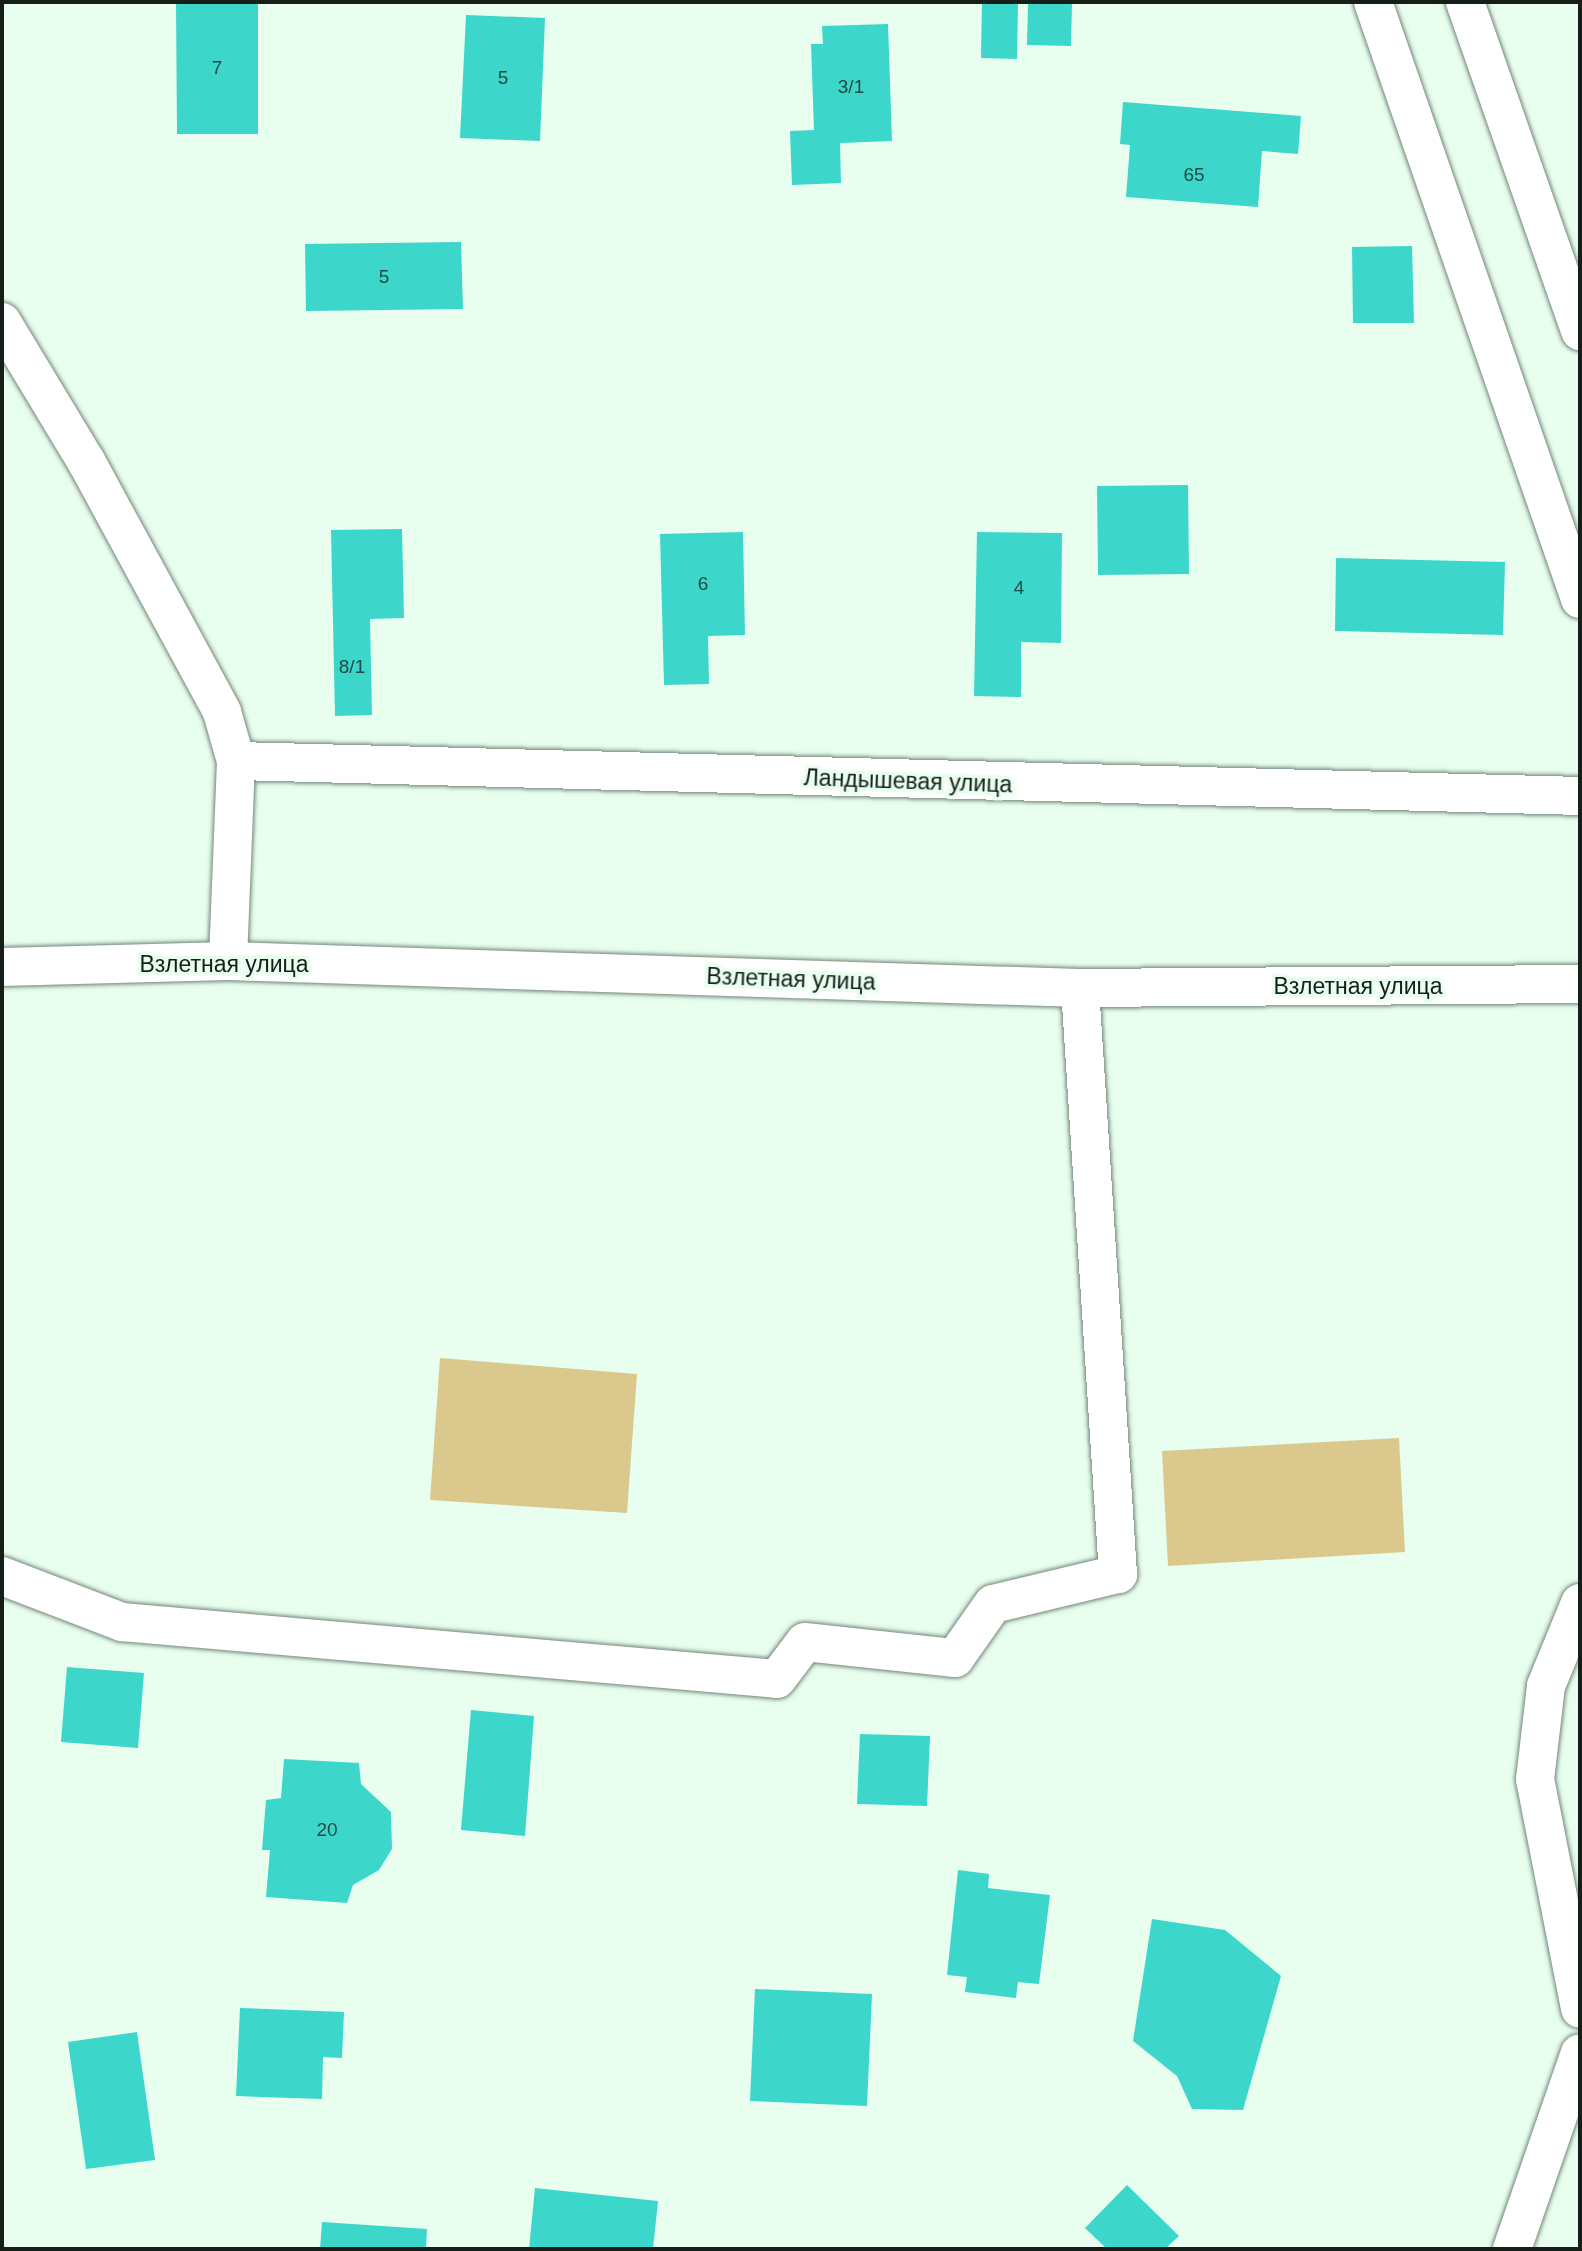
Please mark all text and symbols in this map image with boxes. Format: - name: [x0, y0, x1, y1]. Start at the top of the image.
- house number: 7: [212, 57, 222, 79]
- house number: 5: [498, 67, 508, 89]
- house number: 3/1: [838, 76, 864, 98]
- house number: 65: [1183, 164, 1205, 186]
- house number: 5: [379, 266, 389, 288]
- house number: 6: [698, 573, 708, 595]
- house number: 4: [1014, 577, 1024, 599]
- house number: 8/1: [339, 656, 365, 678]
- street label: Ландышевая улица: [803, 764, 1013, 798]
- street label: Взлетная улица: [139, 950, 309, 978]
- street label: Взлетная улица: [706, 962, 876, 996]
- street label: Взлетная улица: [1273, 972, 1443, 1000]
- house number: 20: [316, 1819, 338, 1841]

